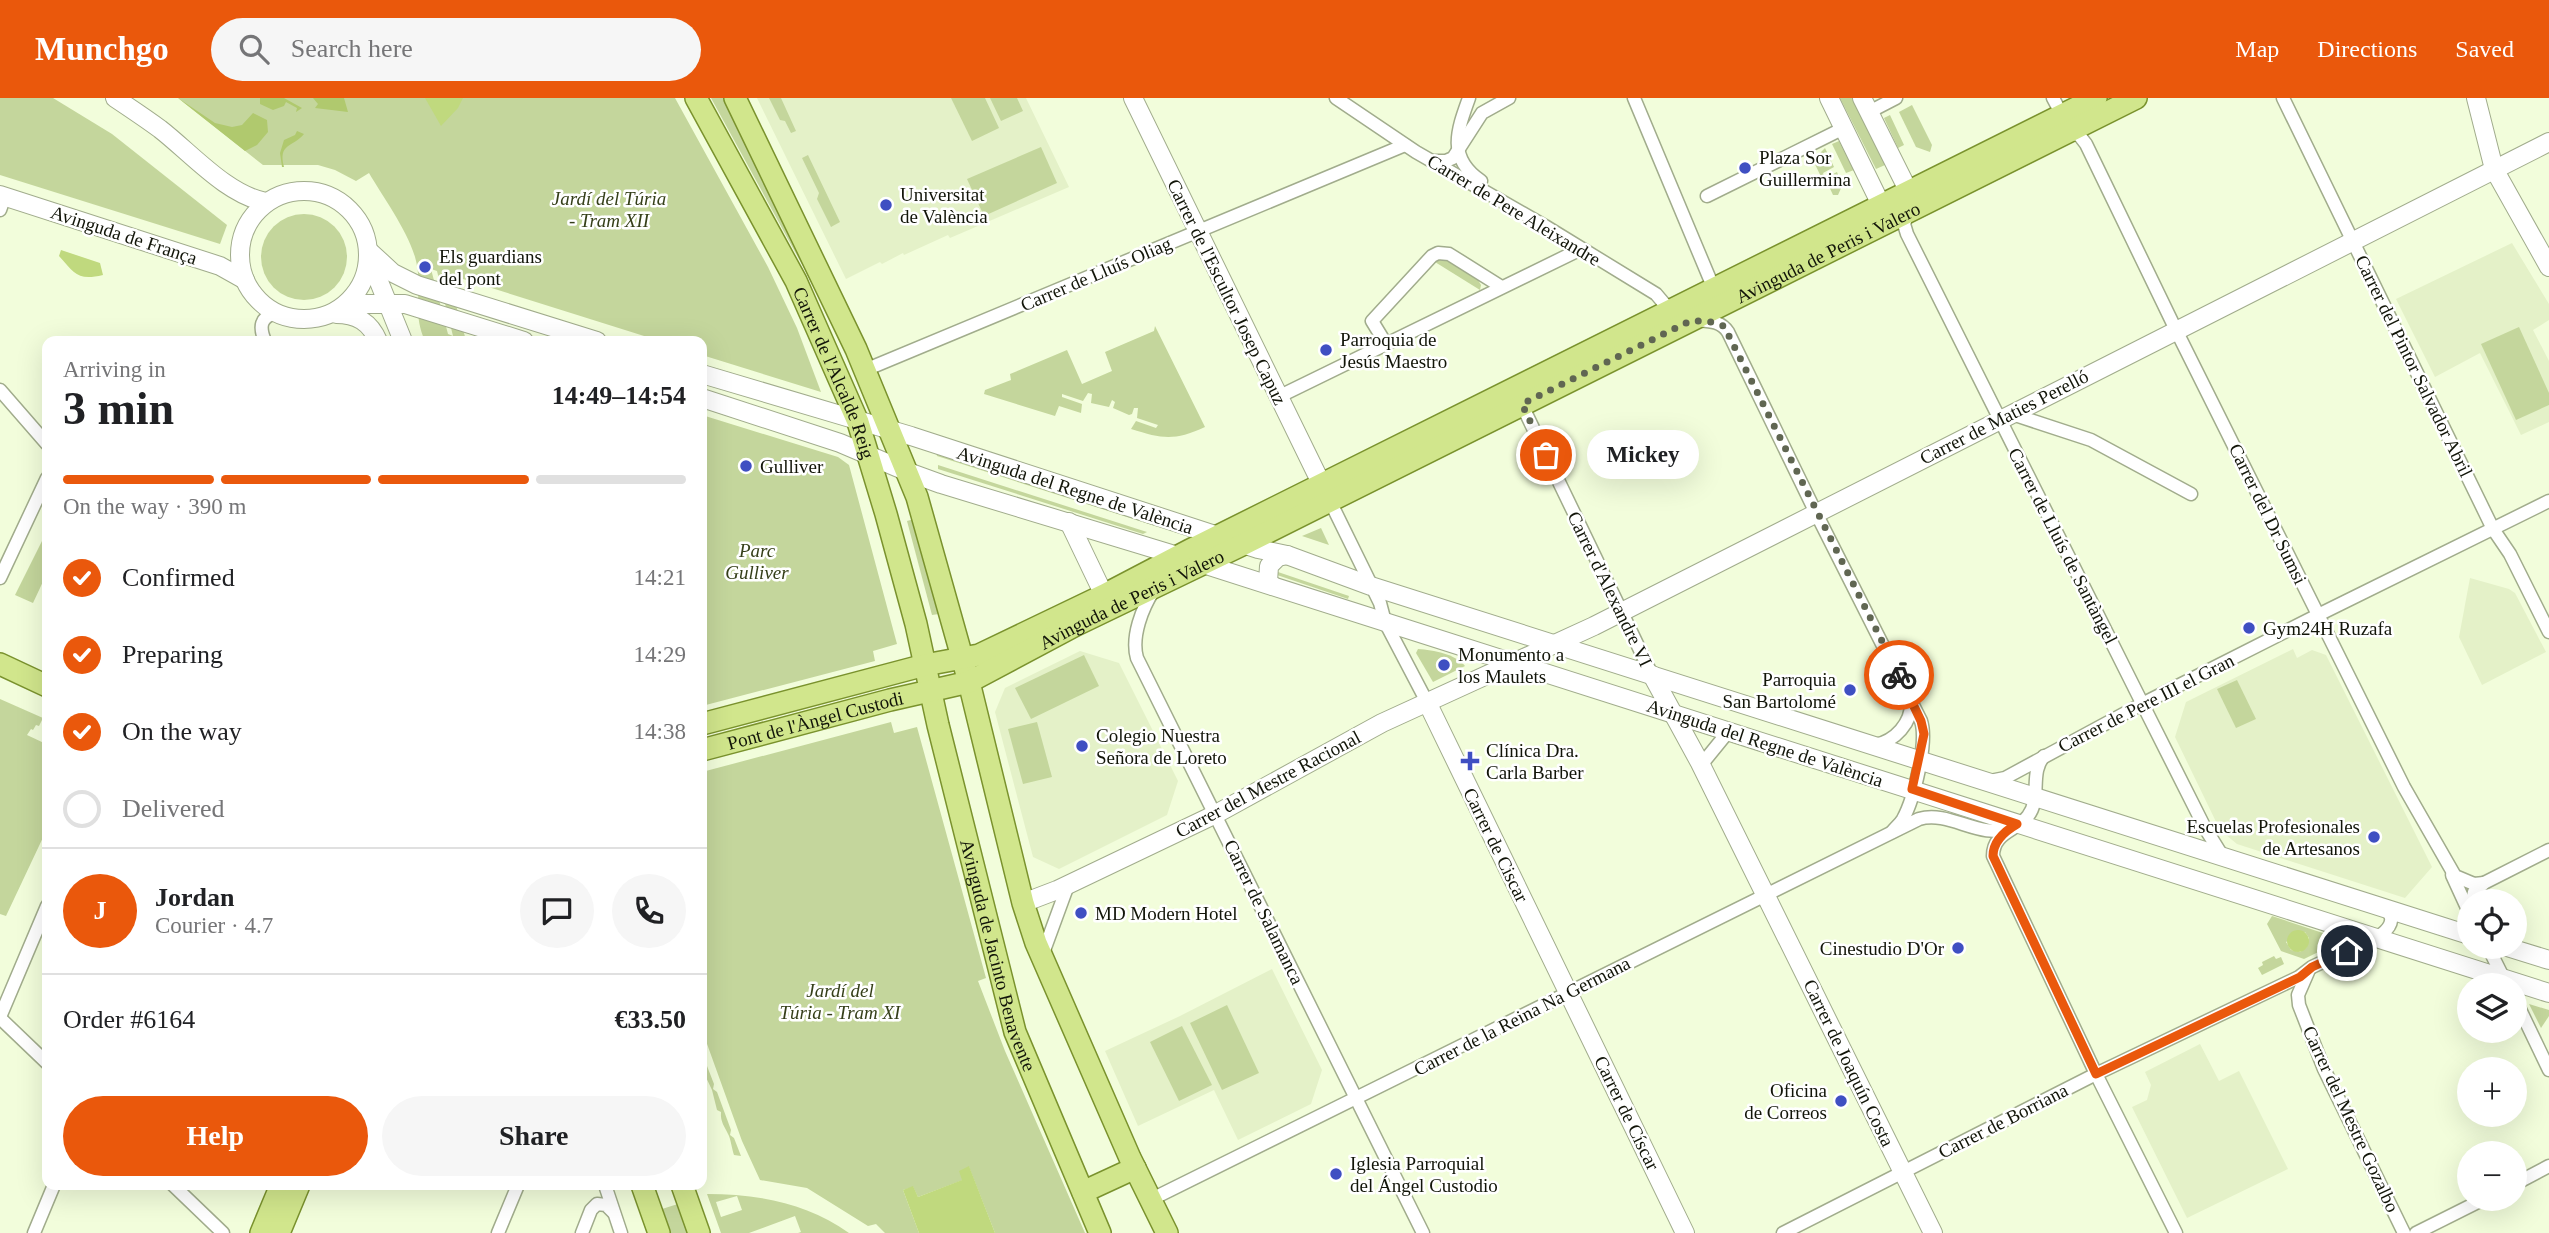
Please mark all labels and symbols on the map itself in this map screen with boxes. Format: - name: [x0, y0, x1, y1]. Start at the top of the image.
- place label: Plaza Sor Guillermina: [1759, 147, 1851, 190]
- street label: Carrer de Pere Aleixandre: [1424, 150, 1604, 270]
- marker: Plaza Sor Guillermina: [1737, 160, 1753, 176]
- street label: Carrer de l'Escultor Josep Capuz: [1163, 176, 1291, 408]
- place label: Universitat de València: [900, 184, 988, 227]
- park label: Jardí del Túria - Tram XII: [552, 188, 666, 231]
- marker: Universitat de València: [878, 197, 894, 213]
- street label: Avinguda de Peris i Valero: [1732, 197, 1923, 307]
- street label: Avinguda de França: [48, 201, 200, 269]
- street label: Carrer de Lluís Oliag: [1017, 232, 1175, 315]
- place label: Els guardians del pont: [439, 246, 542, 289]
- street label: Carrer del Pintor Salvador Abril: [2351, 252, 2477, 480]
- marker: Els guardians del pont: [417, 259, 433, 275]
- street label: Carrer de l'Alcalde Reig: [789, 283, 879, 462]
- place label: Parroquia de Jesús Maestro: [1340, 329, 1447, 372]
- marker: Parroquia de Jesús Maestro: [1318, 342, 1334, 358]
- street label: Carrer de Maties Perelló: [1916, 365, 2092, 469]
- pin: [1516, 425, 1576, 485]
- callout: Mickey: [1588, 430, 1700, 480]
- street label: Carrer del Dr Sumsi: [2225, 440, 2311, 588]
- street label: Avinguda del Regne de València: [954, 442, 1196, 538]
- street label: Carrer de Lluís de Santàngel: [2004, 444, 2122, 648]
- place label: Gulliver: [760, 456, 824, 477]
- marker: Gulliver: [738, 458, 754, 474]
- street label: Carrer d'Alexandre VI: [1563, 508, 1657, 670]
- park label: Parc Gulliver: [725, 540, 789, 583]
- street label: Avinguda de Peris i Valero: [1035, 545, 1227, 653]
- place label: Gym24H Ruzafa: [2263, 618, 2393, 639]
- marker: Gym24H Ruzafa: [2241, 620, 2257, 636]
- courier: [1864, 640, 1934, 710]
- place label: Monumento a los Maulets: [1458, 644, 1565, 687]
- street label: Carrer de Pere III el Gran: [2055, 649, 2238, 757]
- marker: Monumento a los Maulets: [1436, 657, 1452, 673]
- place label: Parroquia San Bartolomé: [1723, 669, 1837, 712]
- marker: Parroquia San Bartolomé: [1842, 682, 1858, 698]
- street label: Pont de l'Àngel Custodi: [725, 687, 905, 753]
- street label: Avinguda del Regne de València: [1644, 695, 1886, 791]
- place label: Colegio Nuestra Señora de Loreto: [1096, 725, 1227, 768]
- street label: Carrer del Mestre Racional: [1172, 726, 1364, 842]
- marker: Colegio Nuestra Señora de Loreto: [1074, 738, 1090, 754]
- place label: Clínica Dra. Carla Barber: [1486, 740, 1584, 783]
- marker: Clínica Dra. Carla Barber: [1460, 751, 1480, 771]
- street label: Carrer de Ciscar: [1459, 784, 1533, 906]
- place label: Escuelas Profesionales de Artesanos: [2186, 816, 2360, 859]
- marker: Escuelas Profesionales de Artesanos: [2366, 829, 2382, 845]
- street label: Carrer de Salamanca: [1220, 836, 1308, 988]
- street label: Avinguda de Jacinto Benavente: [957, 837, 1041, 1074]
- place label: MD Modern Hotel: [1095, 903, 1237, 924]
- marker: MD Modern Hotel: [1073, 905, 1089, 921]
- pin: [2317, 921, 2377, 981]
- place label: Cinestudio D'Or: [1820, 938, 1945, 959]
- marker: Cinestudio D'Or: [1950, 940, 1966, 956]
- street label: Carrer de la Reina Na Germana: [1410, 952, 1634, 1080]
- street label: Carrer de Joaquín Costa: [1799, 976, 1899, 1150]
- park label: Jardí del Túria - Tram XI: [780, 980, 902, 1023]
- street label: Carrer del Mestre Gozalbo: [2299, 1023, 2403, 1215]
- street label: Carrer de Císcar: [1590, 1052, 1664, 1174]
- street label: Carrer de Borriana: [1935, 1079, 2072, 1163]
- place label: Oficina de Correos: [1744, 1080, 1828, 1123]
- marker: Oficina de Correos: [1833, 1093, 1849, 1109]
- place label: Iglesia Parroquial del Ángel Custodio: [1350, 1153, 1498, 1196]
- marker: Iglesia Parroquial del Ángel Custodio: [1328, 1166, 1344, 1182]

